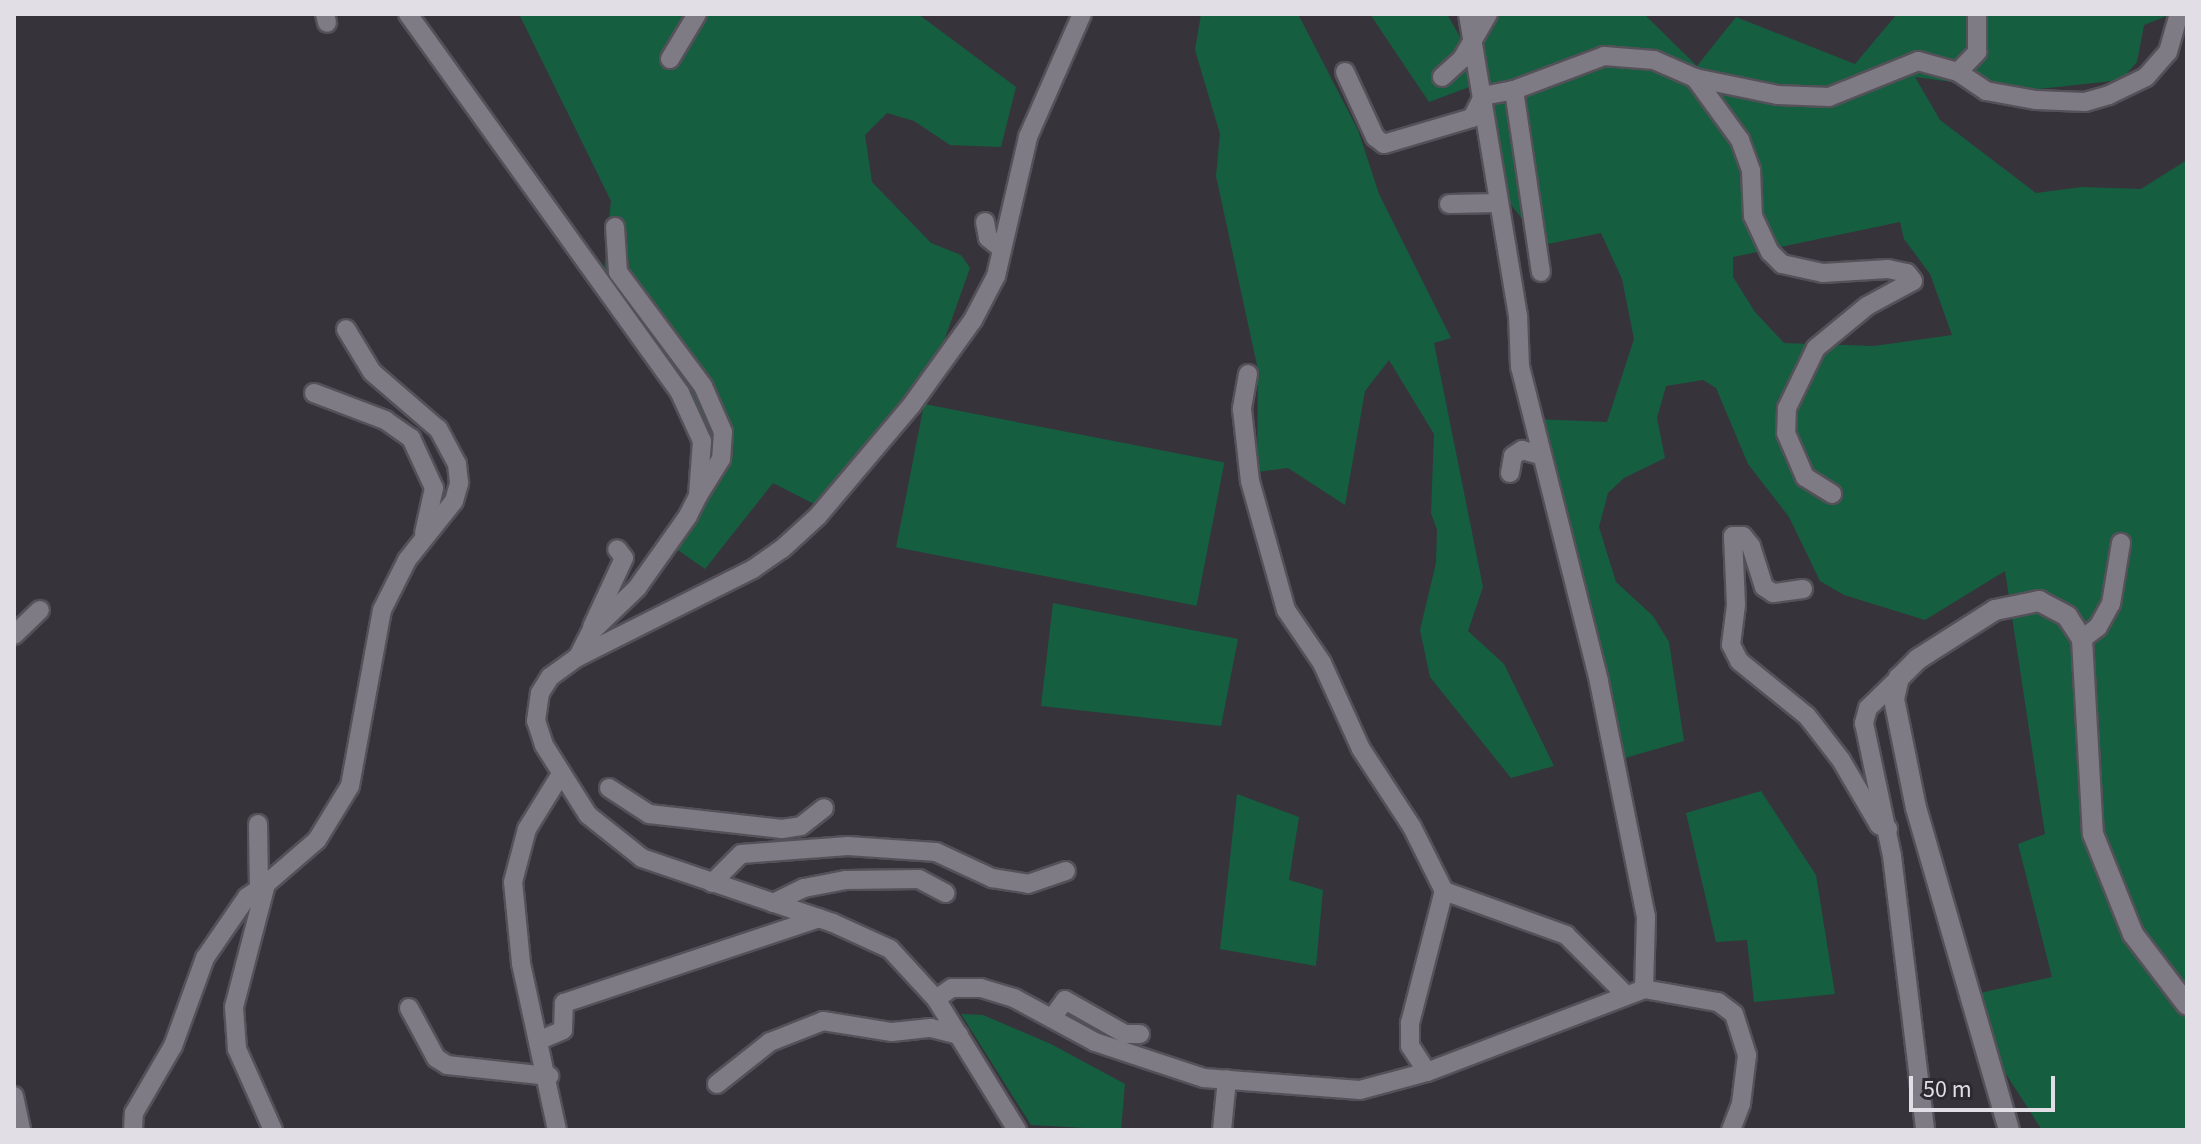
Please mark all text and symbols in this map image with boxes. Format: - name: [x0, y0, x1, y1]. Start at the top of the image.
- scale bar: [1913, 1060, 2059, 1110]
- text: 50 m: [1923, 1072, 1972, 1107]

